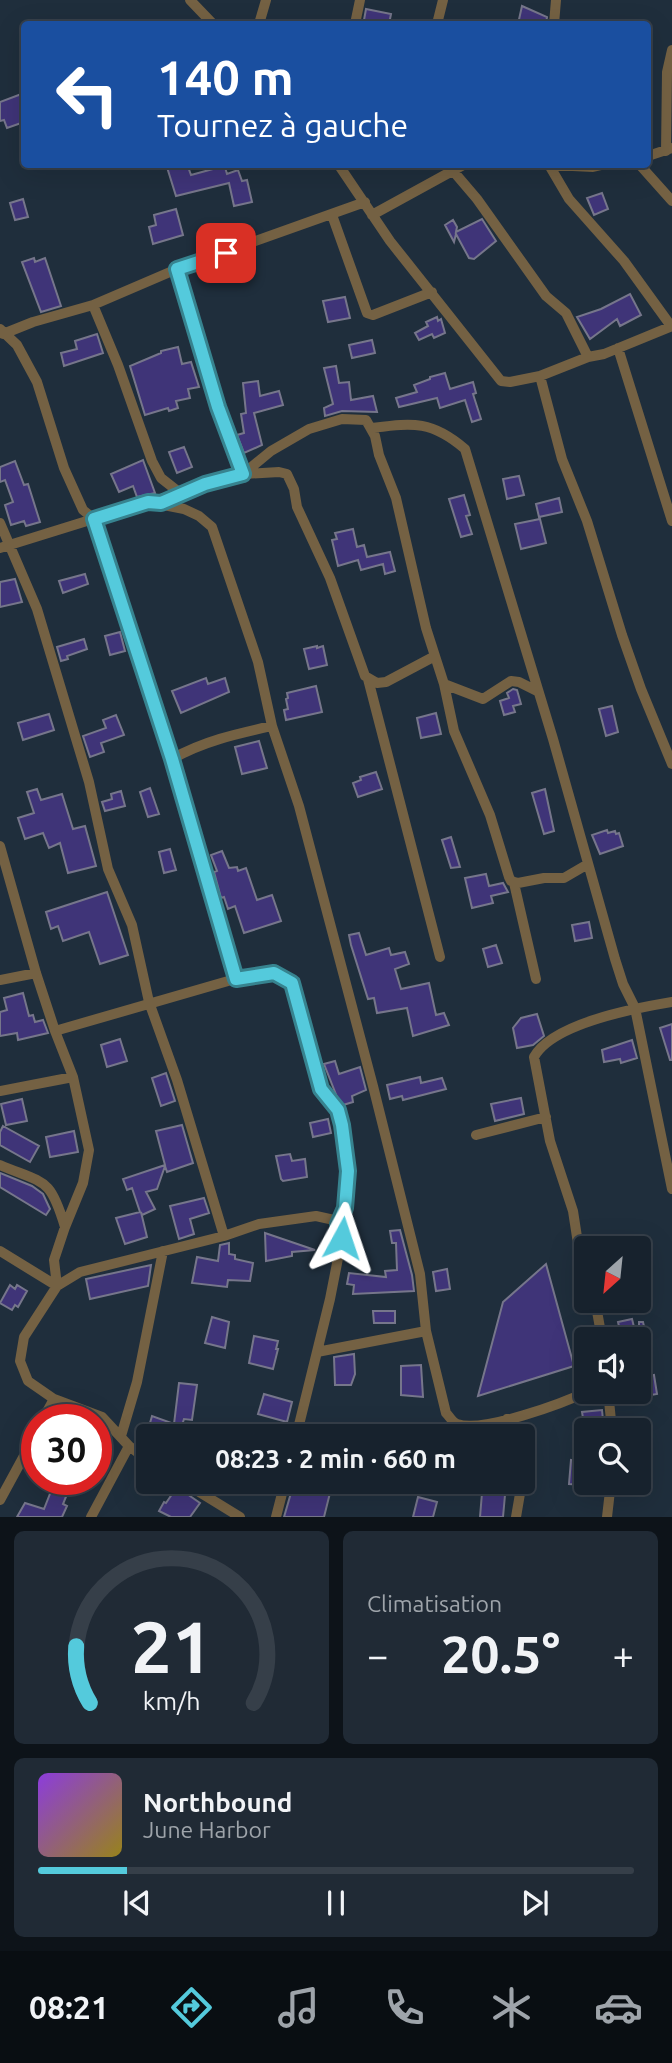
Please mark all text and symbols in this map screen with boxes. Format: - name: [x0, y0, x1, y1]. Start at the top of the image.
- icon: left: [42, 49, 133, 140]
- text: 140 m: [157, 49, 294, 104]
- text: Tournez à gauche: [157, 107, 408, 143]
- pin: [196, 223, 256, 283]
- icon: arrive: [207, 234, 245, 272]
- position arrow: [305, 1201, 379, 1275]
- north arrow: [574, 1236, 651, 1312]
- map controls: [574, 1236, 651, 1495]
- button: sound: [574, 1327, 651, 1404]
- speed limit sign: 30: [21, 1404, 112, 1495]
- button: search: [574, 1418, 651, 1495]
- text: 08:23 · 2 min · 660 m: [215, 1444, 456, 1473]
- text: Climatisation: [367, 1591, 502, 1616]
- text: 21: [130, 1606, 213, 1688]
- text: 20.5°: [441, 1625, 560, 1683]
- text: −: [367, 1634, 388, 1676]
- text: +: [613, 1634, 634, 1676]
- text: km/h: [143, 1687, 200, 1715]
- text: Northbound: [143, 1788, 292, 1817]
- text: June Harbor: [143, 1817, 271, 1842]
- icon: previous: [118, 1884, 156, 1922]
- icon: pause: [317, 1884, 355, 1922]
- icon: next: [516, 1884, 554, 1922]
- icon: directions: [167, 1983, 216, 2032]
- icon: music: [274, 1983, 323, 2032]
- icon: phone: [380, 1983, 429, 2032]
- icon: climate: [487, 1983, 536, 2032]
- icon: car: [594, 1983, 643, 2032]
- text: 08:21: [29, 1989, 109, 2025]

